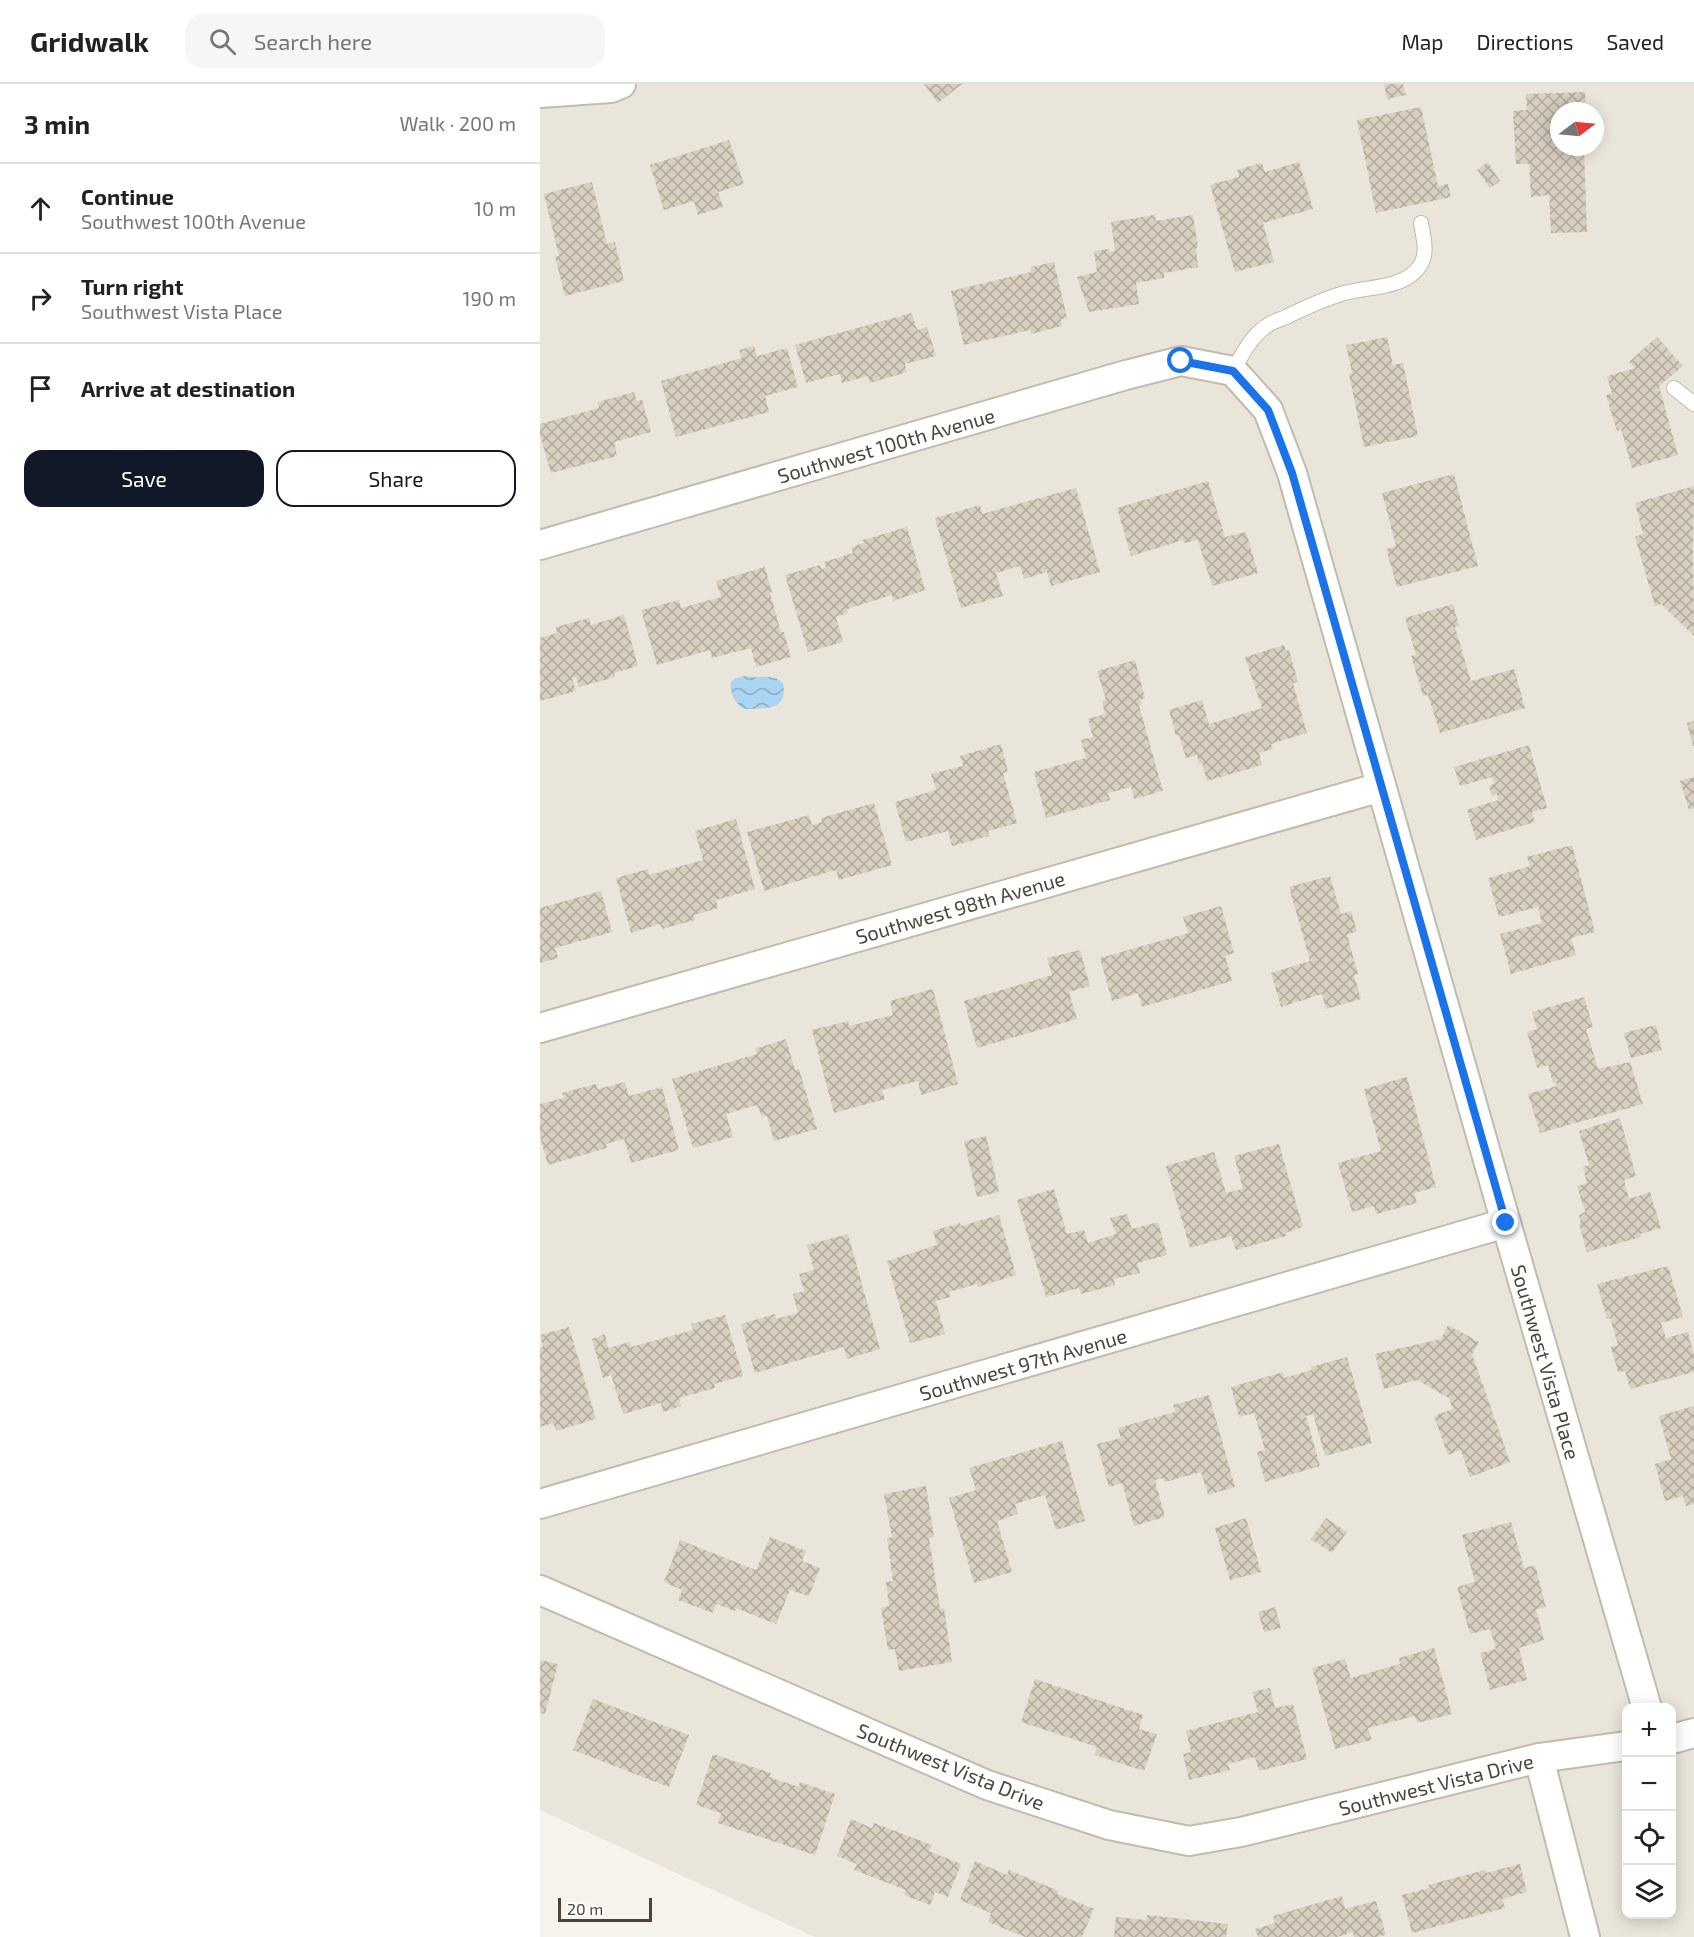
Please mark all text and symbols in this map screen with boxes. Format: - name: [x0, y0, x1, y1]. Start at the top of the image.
- search box: [185, 14, 605, 68]
- text: Gridwalk: [30, 24, 149, 58]
- icon: search: [206, 25, 239, 58]
- text: Search here: [254, 28, 372, 54]
- text: Map: [1401, 29, 1444, 54]
- text: Directions: [1477, 29, 1573, 54]
- text: Saved: [1606, 29, 1664, 54]
- north arrow: [1550, 102, 1604, 156]
- text: 3 min: [24, 108, 90, 139]
- text: Walk · 200 m: [399, 111, 516, 135]
- text: Continue: [81, 183, 174, 209]
- icon: ahead: [24, 192, 57, 225]
- text: 10 m: [474, 196, 516, 220]
- text: Southwest 100th Avenue: [81, 209, 306, 233]
- text: Turn right: [81, 273, 183, 299]
- icon: right: [24, 282, 57, 315]
- text: 190 m: [463, 286, 516, 310]
- text: Southwest Vista Place: [81, 299, 283, 323]
- route start: [1167, 347, 1193, 373]
- icon: arrive: [24, 372, 57, 405]
- text: Arrive at destination: [81, 375, 295, 401]
- street label: Southwest 100th Avenue: [775, 402, 997, 488]
- button: Save: [24, 450, 264, 507]
- button: Share: [276, 450, 516, 507]
- street label: Southwest 98th Avenue: [853, 866, 1067, 948]
- route end: [1492, 1209, 1518, 1235]
- street label: Southwest Vista Place: [1507, 1262, 1585, 1462]
- street label: Southwest 97th Avenue: [917, 1323, 1129, 1405]
- map controls: [1622, 1703, 1676, 1919]
- button: +: [1622, 1703, 1676, 1757]
- street label: Southwest Vista Drive: [854, 1717, 1048, 1815]
- street label: Southwest Vista Drive: [1336, 1748, 1536, 1820]
- button: −: [1622, 1757, 1676, 1811]
- button: locate: [1622, 1811, 1676, 1865]
- button: layers: [1622, 1865, 1676, 1919]
- scale bar: [558, 1895, 652, 1922]
- text: 20 m: [567, 1899, 603, 1918]

